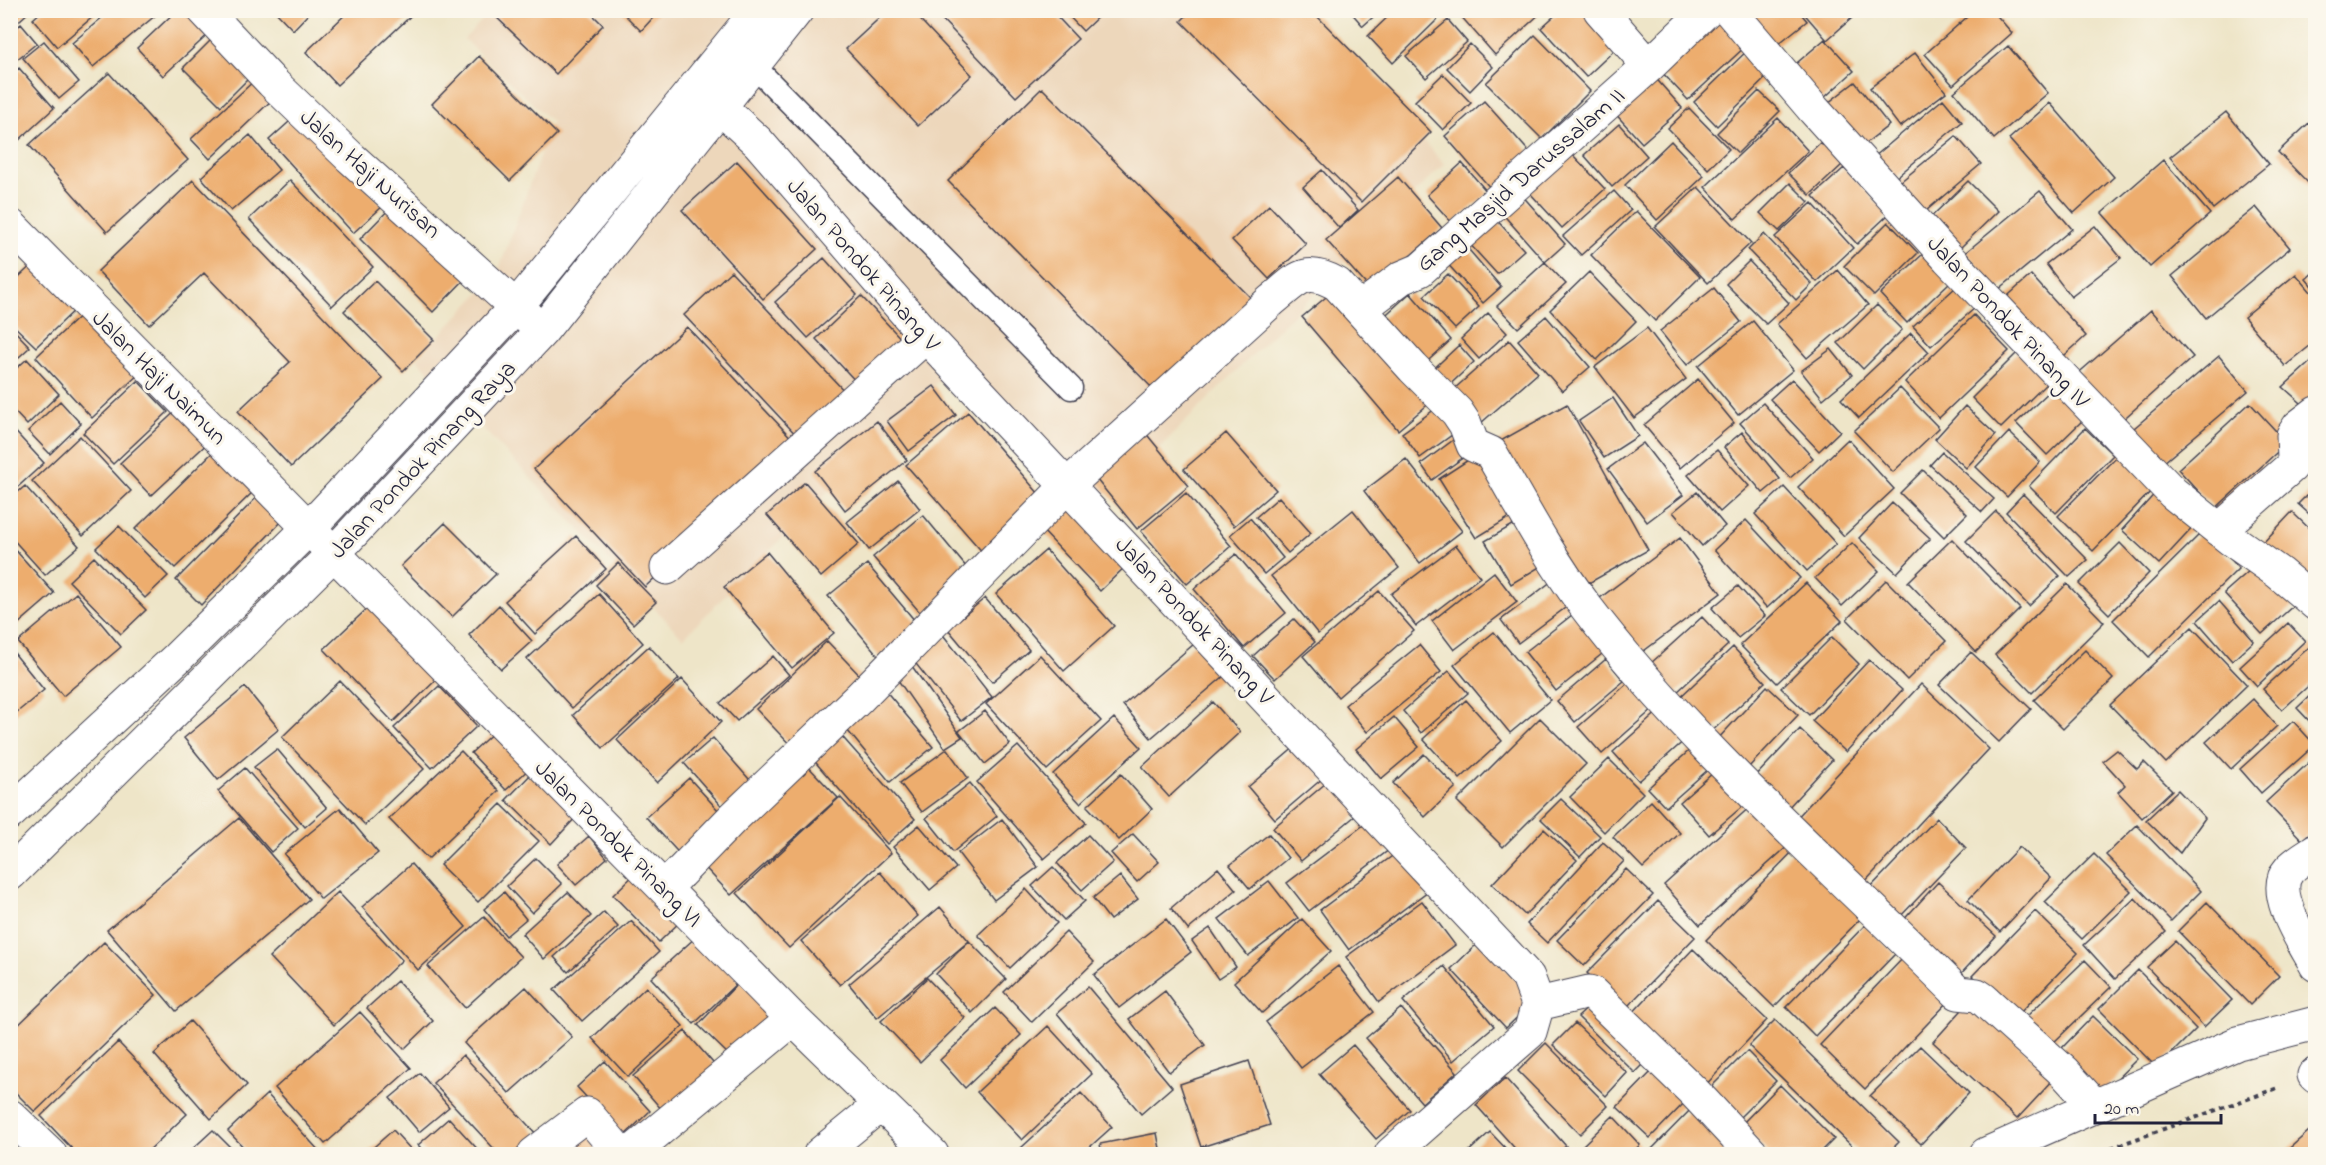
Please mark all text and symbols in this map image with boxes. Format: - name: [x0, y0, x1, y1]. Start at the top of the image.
- street label: Gang Masjid Darussalam II: [1409, 80, 1634, 282]
- street label: Jalan Haji Nurisan: [291, 102, 448, 248]
- street label: Jalan Pondok Pinang V: [777, 171, 948, 360]
- street label: Jalan Pondok Pinang IV: [1918, 228, 2097, 417]
- street label: Jalan Haji Naimun: [83, 303, 234, 454]
- street label: Jalan Pondok Pinang Raya: [322, 353, 526, 569]
- street label: Jalan Pondok Pinang V: [1106, 529, 1281, 714]
- street label: Jalan Pondok Pinang VI: [525, 753, 709, 937]
- scale bar: [2095, 1087, 2221, 1125]
- text: 20 m: [2104, 1097, 2139, 1123]

